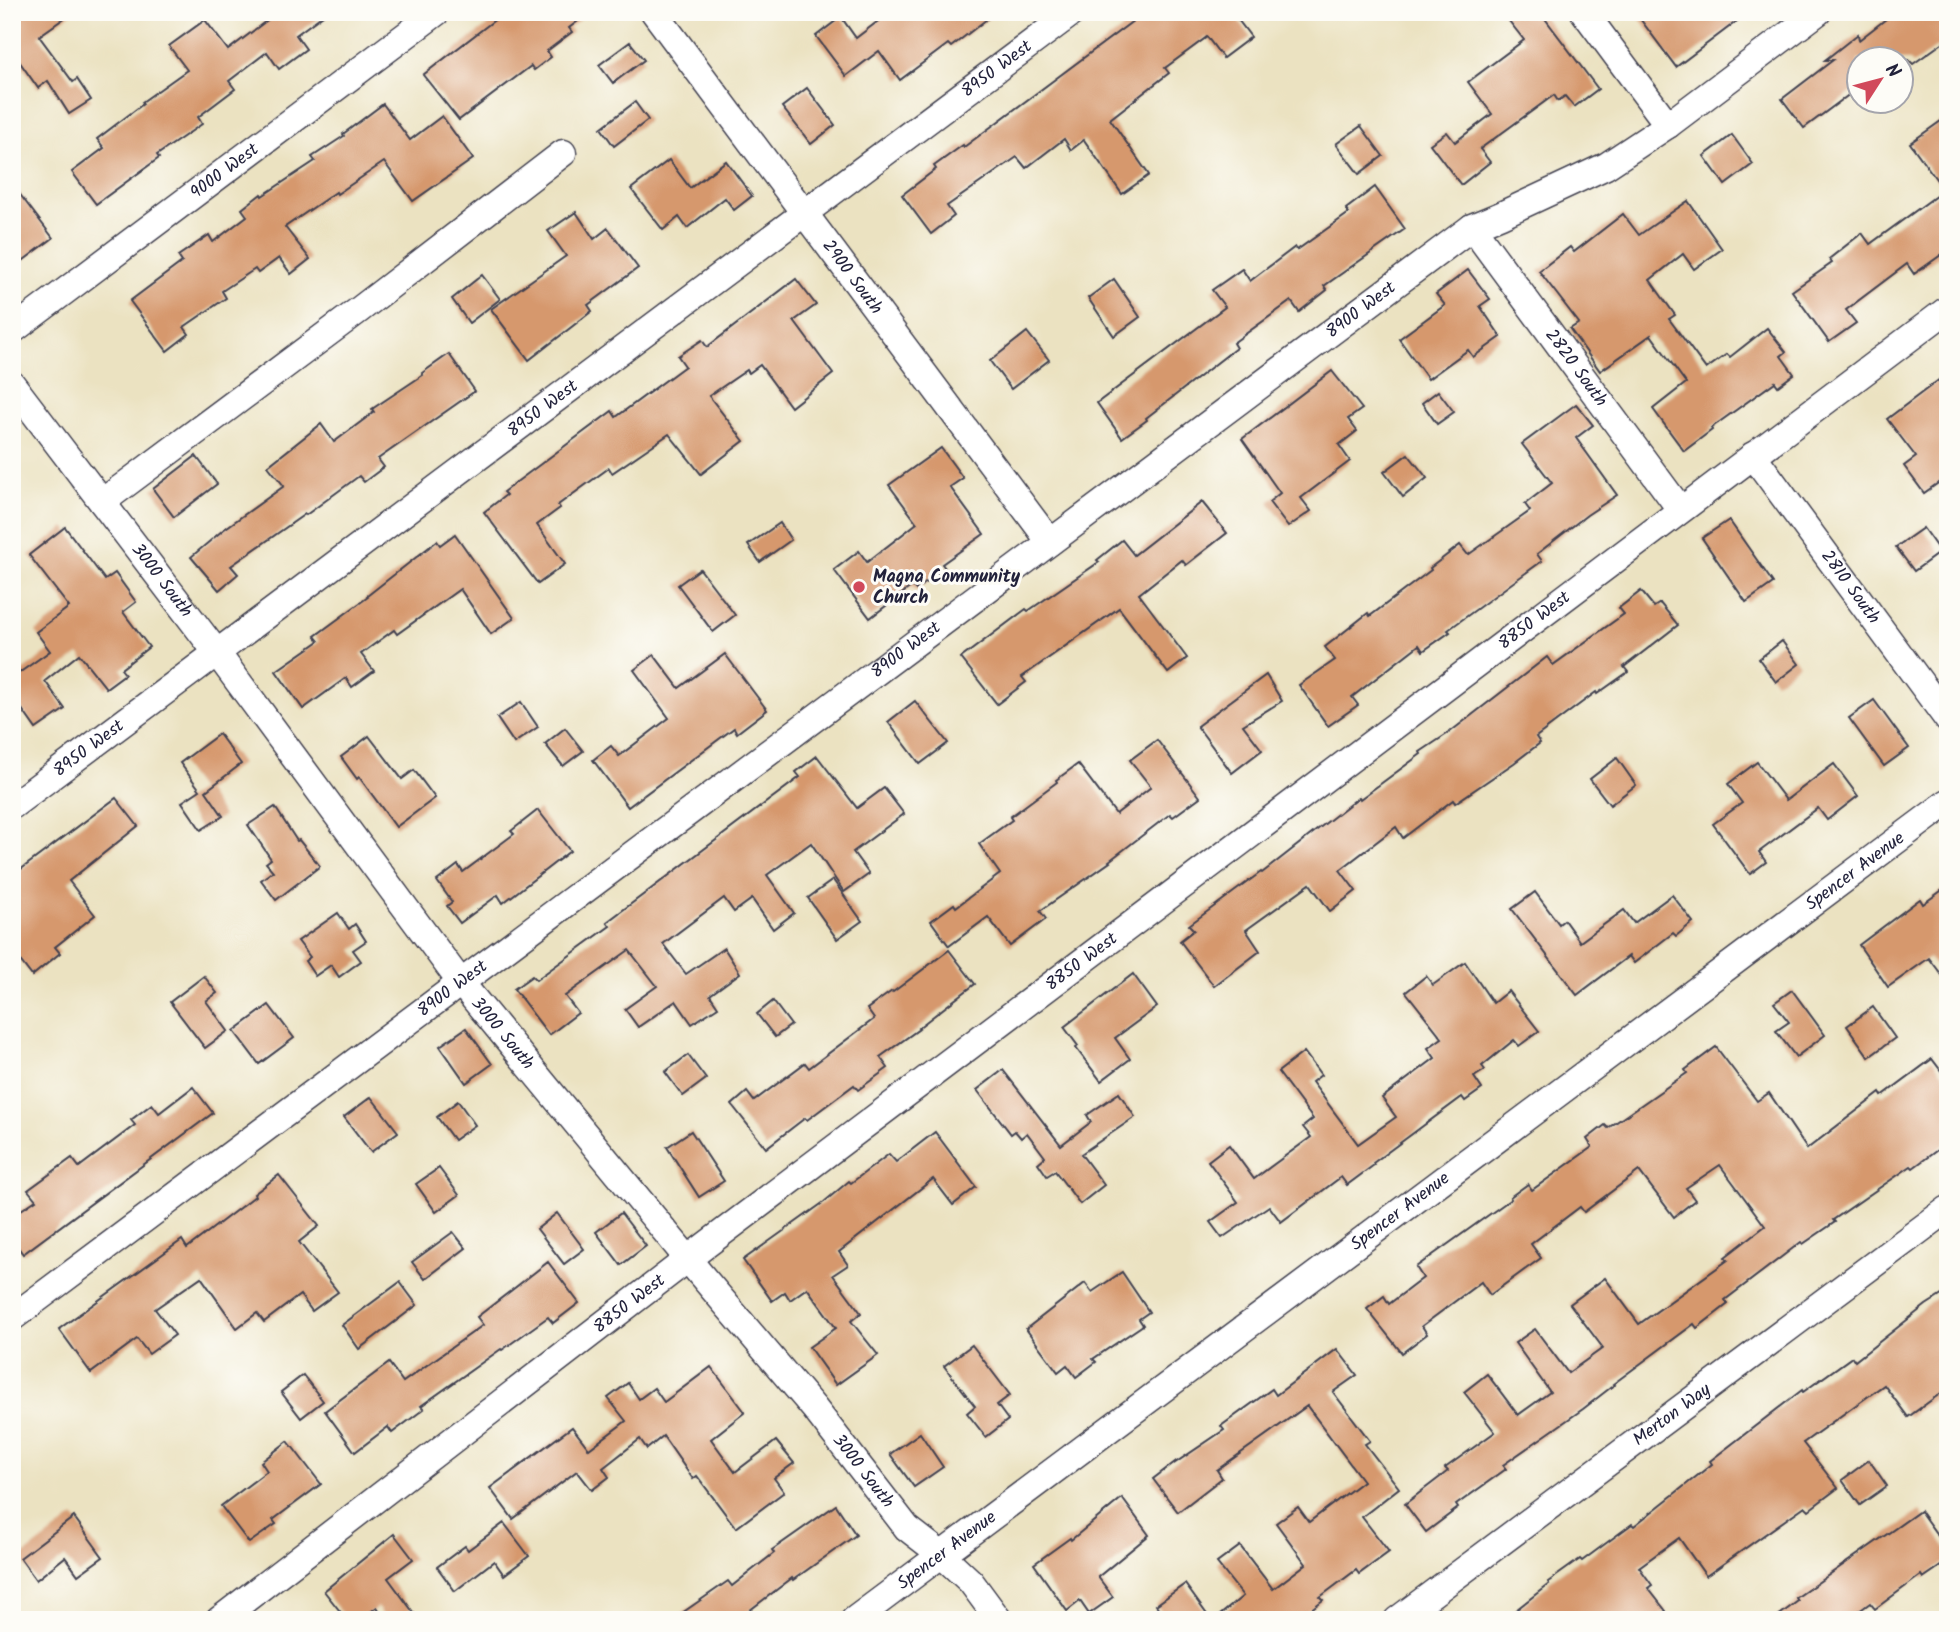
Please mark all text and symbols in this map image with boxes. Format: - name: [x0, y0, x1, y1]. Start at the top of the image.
- street label: 8950 West: [955, 32, 1039, 105]
- north arrow: [1844, 46, 1914, 116]
- text: N: [1876, 58, 1908, 85]
- street label: 9000 West: [184, 135, 266, 207]
- street label: 2900 South: [814, 233, 890, 321]
- street label: 8900 West: [1320, 273, 1403, 346]
- street label: 2820 South: [1537, 323, 1615, 413]
- street label: 8950 West: [501, 372, 585, 445]
- street label: 3000 South: [124, 537, 200, 624]
- street label: 2810 South: [1813, 544, 1887, 630]
- place label: Magna Community Church: [873, 563, 1021, 613]
- marker: Magna Community Church: [851, 579, 867, 595]
- street label: 8850 West: [1492, 583, 1578, 658]
- street label: 8900 West: [865, 613, 948, 686]
- street label: 8950 West: [47, 712, 131, 785]
- street label: Spencer Avenue: [1799, 824, 1911, 918]
- street label: 8850 West: [1039, 924, 1125, 999]
- street label: 8900 West: [411, 952, 495, 1025]
- street label: 3000 South: [464, 990, 542, 1077]
- street label: Spencer Avenue: [1344, 1165, 1456, 1259]
- street label: 8850 West: [587, 1266, 673, 1341]
- street label: Merton Way: [1627, 1376, 1718, 1454]
- street label: 3000 South: [825, 1428, 901, 1515]
- street label: Spencer Avenue: [891, 1504, 1003, 1598]

